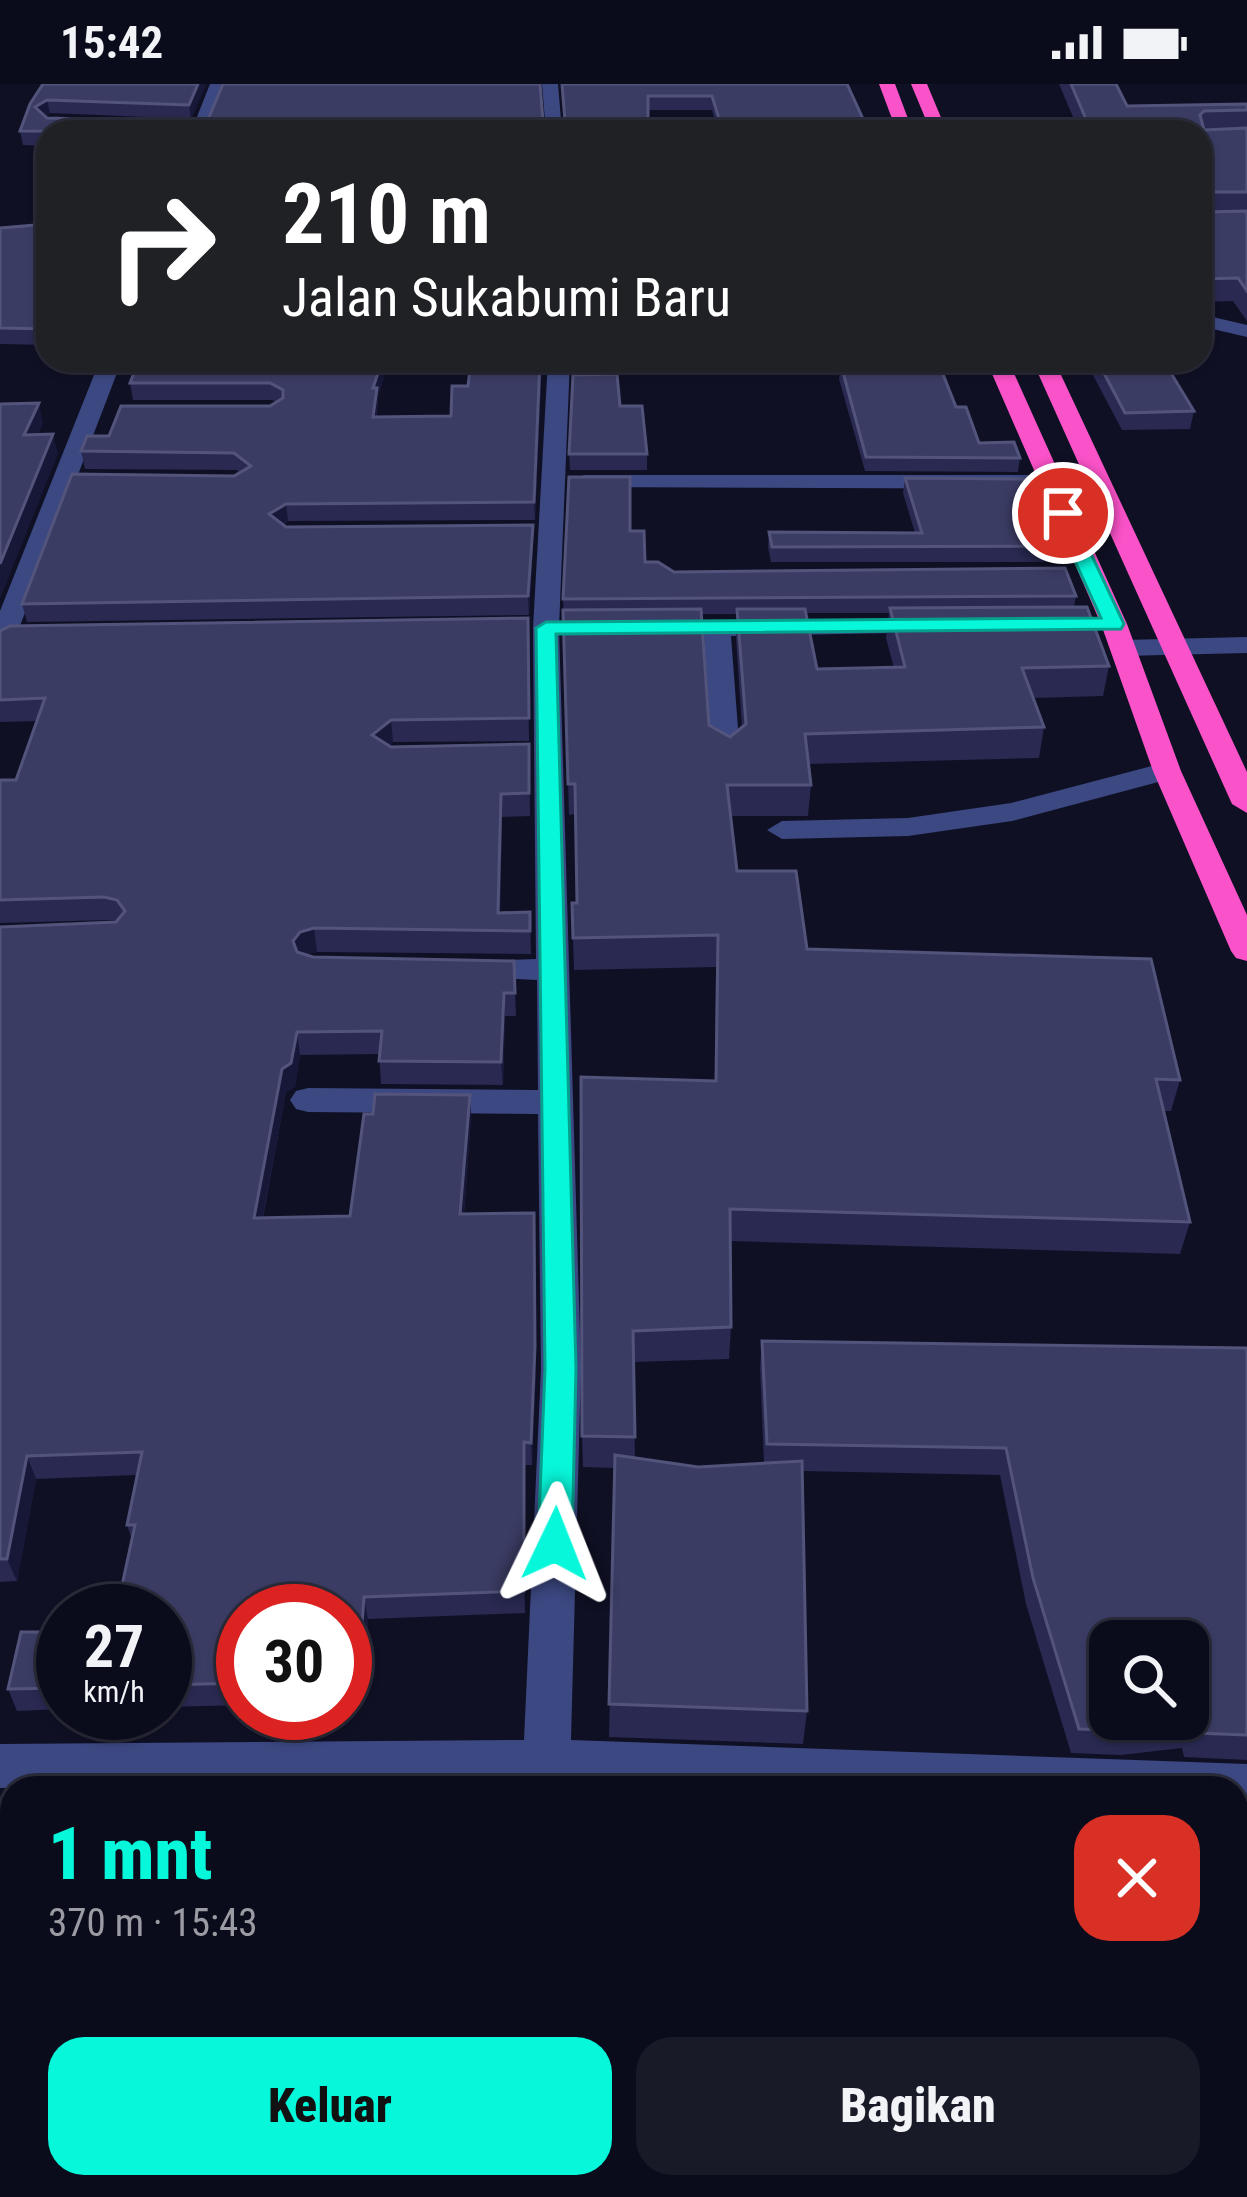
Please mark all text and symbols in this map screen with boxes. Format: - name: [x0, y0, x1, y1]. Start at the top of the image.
- text: 15:42: [60, 16, 163, 69]
- text: 210 m: [282, 165, 491, 264]
- icon: right: [84, 168, 240, 324]
- text: Jalan Sukabumi Baru: [282, 266, 731, 329]
- pin: [1012, 462, 1114, 564]
- icon: arrive: [1030, 480, 1096, 546]
- position arrow: [492, 1481, 618, 1607]
- speed limit sign: 30: [216, 1584, 372, 1740]
- text: 27: [84, 1611, 144, 1682]
- map controls: [1089, 1620, 1209, 1740]
- button: search: [1089, 1620, 1209, 1740]
- text: km/h: [83, 1674, 145, 1709]
- text: 1 mnt: [48, 1812, 212, 1897]
- button: close: [1074, 1815, 1200, 1941]
- text: 370 m · 15:43: [48, 1900, 258, 1946]
- button: Keluar: [48, 2037, 612, 2175]
- button: Bagikan: [636, 2037, 1200, 2175]

